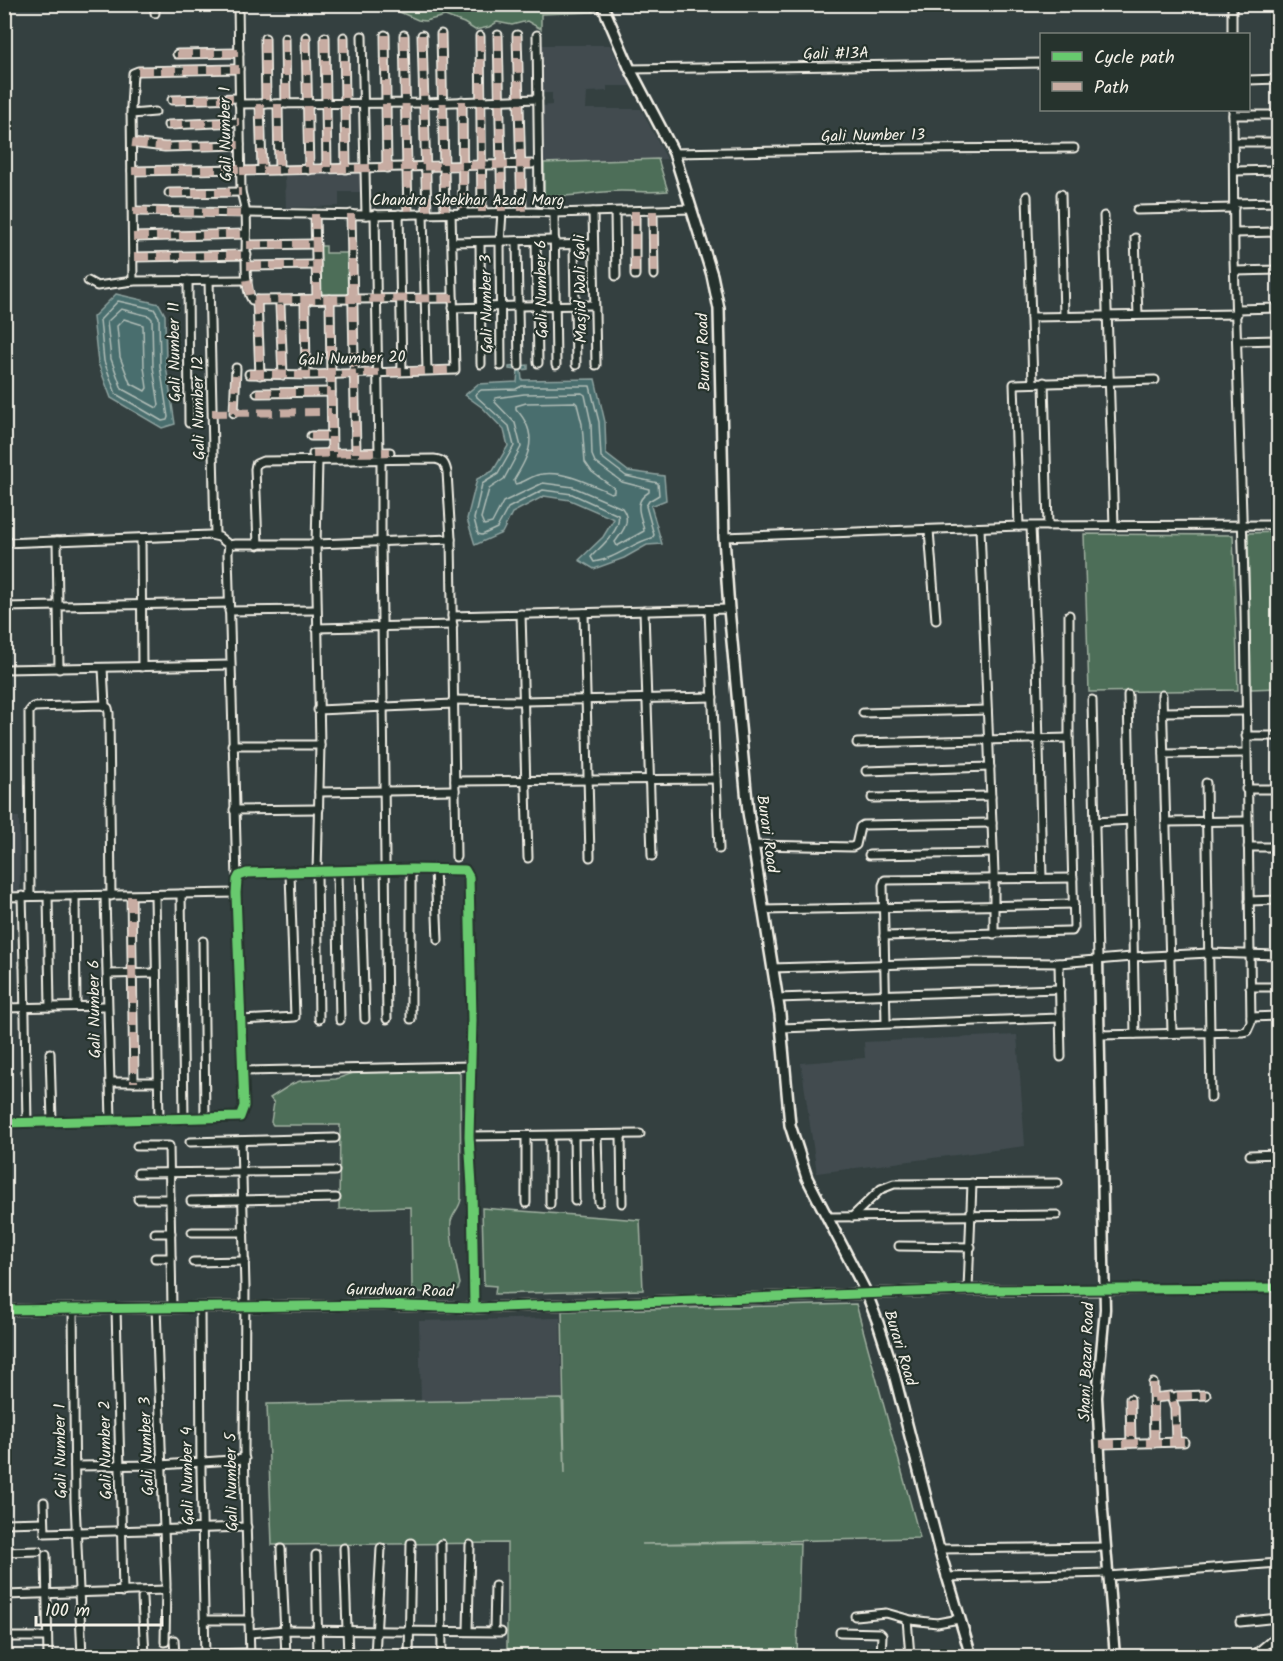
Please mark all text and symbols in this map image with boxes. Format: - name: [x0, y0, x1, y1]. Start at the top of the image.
- legend: [1040, 33, 1250, 111]
- street label: Gali #13A: [803, 41, 869, 67]
- text: Cycle path: [1094, 44, 1175, 73]
- text: Path: [1094, 74, 1129, 103]
- street label: Gali Number 1: [213, 86, 239, 182]
- street label: Gali Number 13: [821, 123, 925, 149]
- street label: Chandra Shekhar Azad Marg: [372, 188, 564, 213]
- street label: Masjid Wali Gali: [568, 233, 594, 343]
- street label: Gali Number 6: [529, 239, 555, 339]
- street label: Gali Number 3: [474, 254, 500, 354]
- street label: Gali Number 11: [162, 302, 188, 402]
- street label: Burari Road: [690, 311, 718, 392]
- street label: Gali Number 20: [298, 345, 406, 373]
- street label: Gali Number 12: [186, 356, 212, 460]
- street label: Burari Road: [749, 793, 785, 876]
- street label: Gali Number 6: [82, 959, 108, 1059]
- street label: Gurudwara Road: [346, 1278, 455, 1304]
- street label: Shani Bazar Road: [1072, 1301, 1102, 1422]
- street label: Burari Road: [877, 1307, 924, 1390]
- street label: Gali Number 3: [133, 1396, 161, 1496]
- street label: Gali Number 2: [93, 1400, 119, 1500]
- street label: Gali Number 1: [48, 1403, 74, 1499]
- street label: Gali Number 4: [175, 1426, 201, 1526]
- street label: Gali Number 5: [219, 1431, 245, 1532]
- scale bar: [36, 1589, 162, 1627]
- text: 100 m: [45, 1597, 90, 1626]

